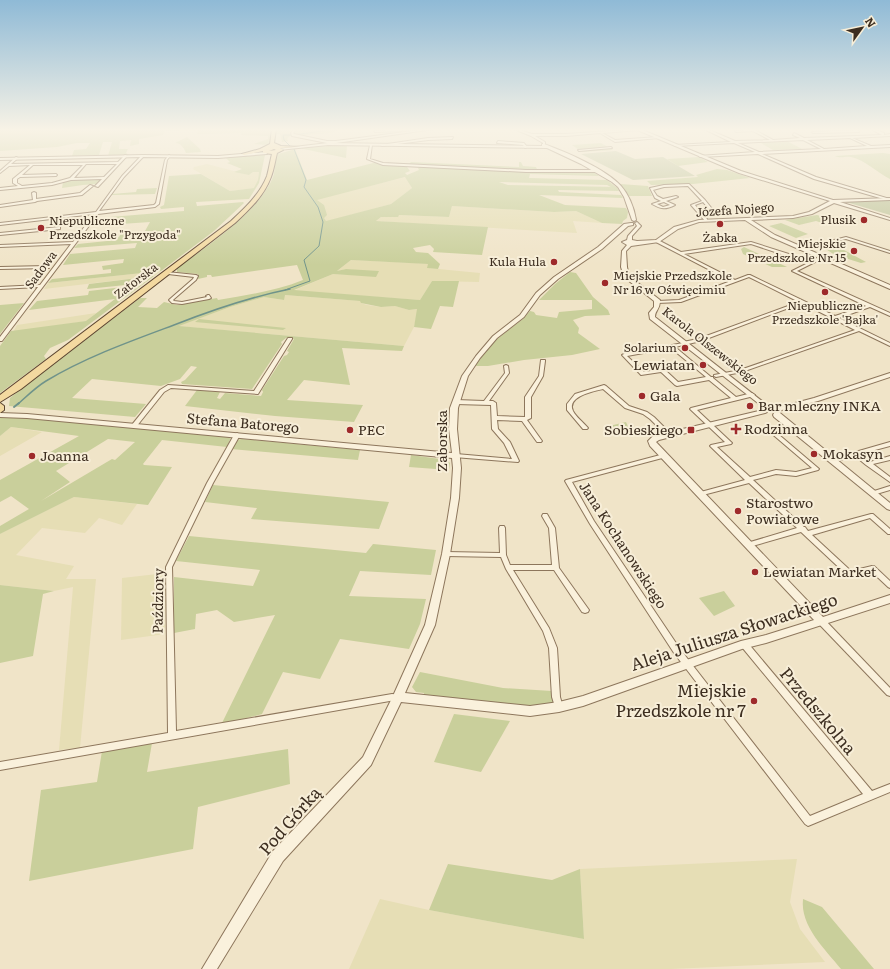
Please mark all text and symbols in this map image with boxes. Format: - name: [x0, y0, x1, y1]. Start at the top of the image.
- north arrow: [842, 8, 882, 48]
- text: N: [862, 14, 880, 30]
- street label: Józefa Nojego: [695, 197, 775, 221]
- place label: Plusik: [821, 210, 857, 228]
- place label: Niepubliczne Przedszkole "Przygoda": [49, 211, 181, 243]
- marker: Plusik: [859, 215, 869, 225]
- marker: Żabka: [715, 219, 725, 229]
- marker: Niepubliczne Przedszkole "Przygoda": [36, 223, 46, 233]
- place label: Żabka: [703, 228, 738, 246]
- place label: Miejskie Przedszkole Nr 15: [747, 234, 846, 266]
- street label: Sadowa: [20, 246, 61, 292]
- marker: Miejskie Przedszkole Nr 15: [849, 246, 859, 256]
- place label: Kula Hula: [489, 252, 547, 270]
- street label: Zatorska: [110, 257, 161, 303]
- marker: Kula Hula: [549, 257, 559, 267]
- place label: Miejskie Przedszkole Nr 16 w Oświęcimiu: [613, 266, 732, 298]
- marker: Miejskie Przedszkole Nr 16 w Oświęcimiu: [600, 278, 610, 288]
- marker: Niepubliczne Przedszkole 'Bajka': [820, 287, 830, 297]
- place label: Niepubliczne Przedszkole 'Bajka': [772, 296, 878, 328]
- street label: Karola Olszewskiego: [659, 302, 762, 388]
- place label: Solarium: [624, 338, 677, 356]
- marker: Solarium: [680, 343, 690, 353]
- place label: Lewiatan: [633, 354, 695, 374]
- marker: Lewiatan: [698, 360, 708, 370]
- place label: Gala: [650, 385, 681, 405]
- marker: Gala: [637, 391, 647, 401]
- place label: Bar mleczny INKA: [758, 395, 882, 415]
- marker: Bar mleczny INKA: [745, 401, 755, 411]
- street label: Stefana Batorego: [186, 407, 300, 437]
- street label: Zaborska: [431, 410, 451, 472]
- place label: Rodzinna: [744, 418, 808, 438]
- place label: PEC: [358, 419, 385, 439]
- place label: Sobieskiego: [604, 419, 683, 439]
- marker: Rodzinna: [731, 424, 741, 434]
- marker: PEC: [345, 425, 355, 435]
- marker: Sobieskiego: [686, 425, 696, 435]
- place label: Mokasyn: [822, 443, 883, 463]
- place label: Joanna: [40, 445, 89, 465]
- marker: Mokasyn: [809, 449, 819, 459]
- marker: Joanna: [27, 451, 37, 461]
- street label: Jana Kochanowskiego: [575, 477, 673, 612]
- place label: Starostwo Powiatowe: [746, 492, 819, 528]
- marker: Starostwo Powiatowe: [733, 506, 743, 516]
- place label: Lewiatan Market: [763, 561, 877, 581]
- street label: Paździory: [146, 567, 168, 634]
- marker: Lewiatan Market: [750, 567, 760, 577]
- street label: Aleja Juliusza Słowackiego: [627, 585, 840, 676]
- street label: Przedszkolna: [775, 661, 864, 760]
- place label: Miejskie Przedszkole nr 7: [616, 677, 746, 722]
- marker: Miejskie Przedszkole nr 7: [749, 696, 759, 706]
- street label: Pod Górką: [252, 780, 326, 860]

